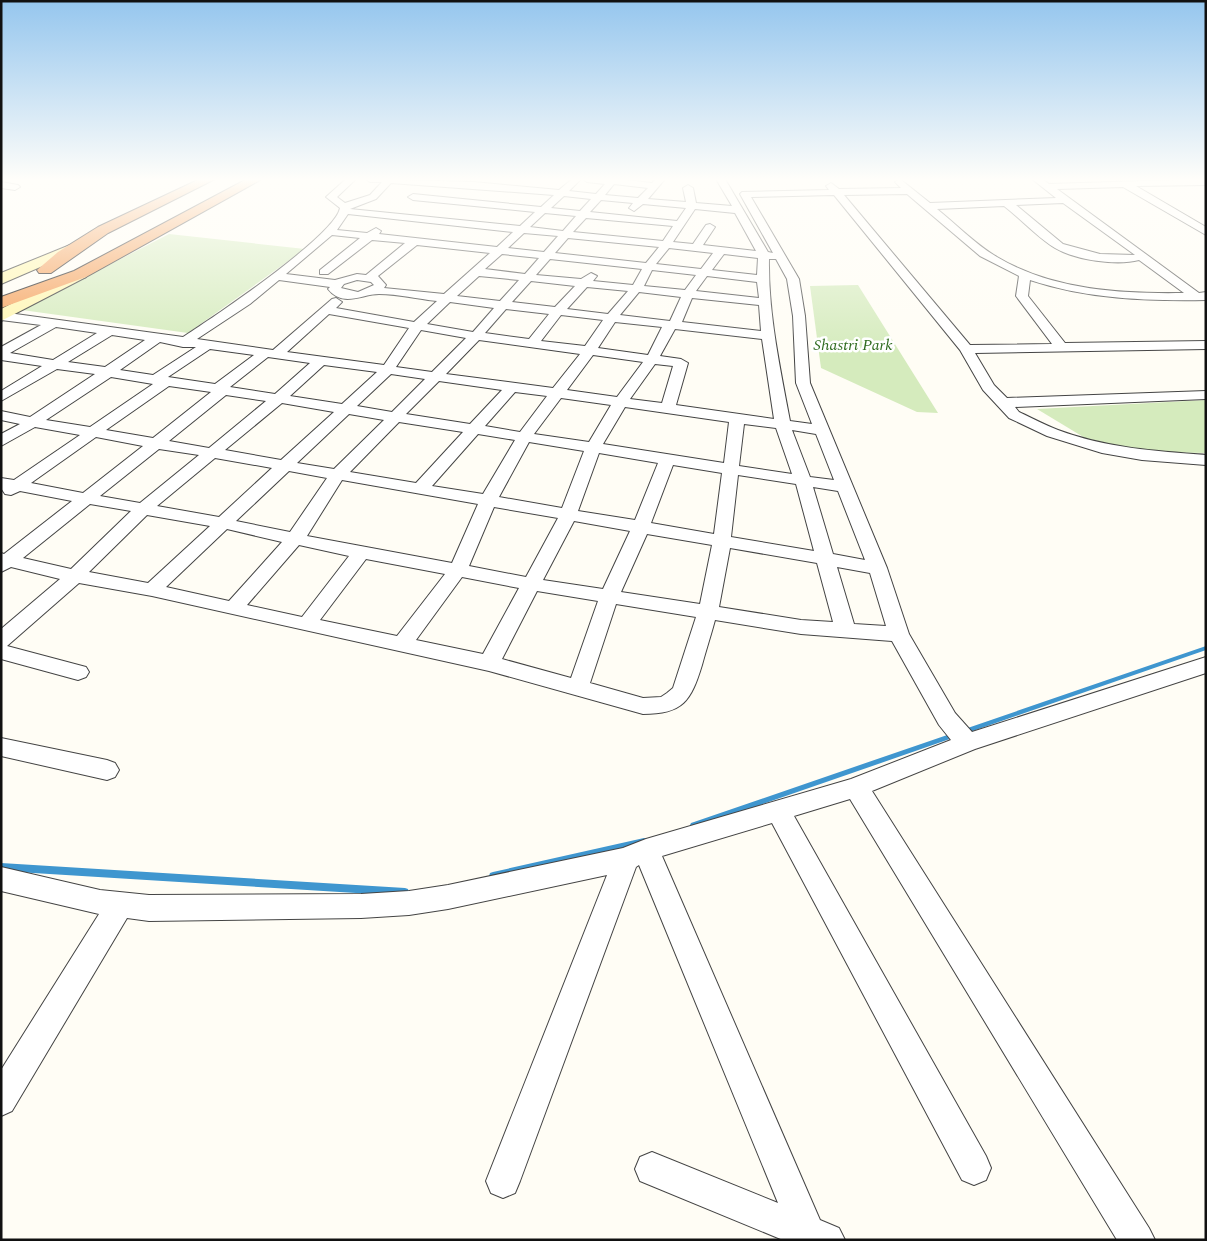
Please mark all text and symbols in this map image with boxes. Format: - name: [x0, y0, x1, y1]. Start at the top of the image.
- park label: Shastri Park: [813, 333, 893, 357]

